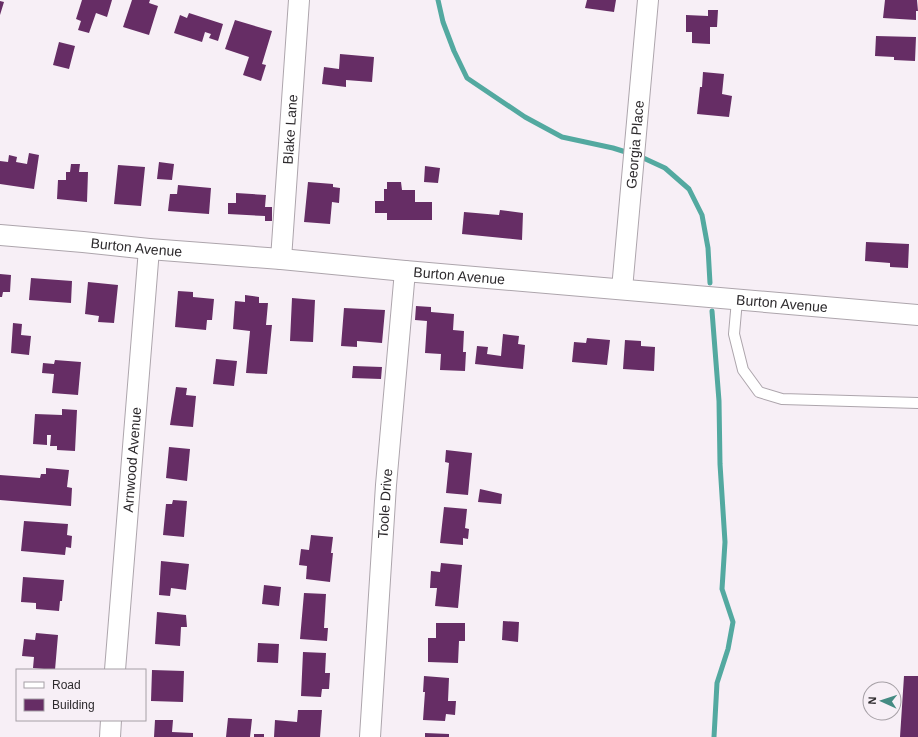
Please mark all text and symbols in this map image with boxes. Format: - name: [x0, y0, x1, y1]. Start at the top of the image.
- street label: Blake Lane: [280, 94, 300, 165]
- street label: Georgia Place: [623, 99, 647, 190]
- street label: Burton Avenue: [90, 235, 183, 259]
- street label: Burton Avenue: [413, 264, 506, 288]
- street label: Burton Avenue: [736, 291, 829, 315]
- street label: Arnwood Avenue: [120, 406, 144, 513]
- street label: Toole Drive: [375, 468, 395, 539]
- legend: [16, 669, 146, 721]
- text: Road: [52, 678, 81, 692]
- north arrow: [862, 681, 902, 721]
- text: N: [866, 696, 878, 705]
- text: Building: [52, 698, 95, 712]

